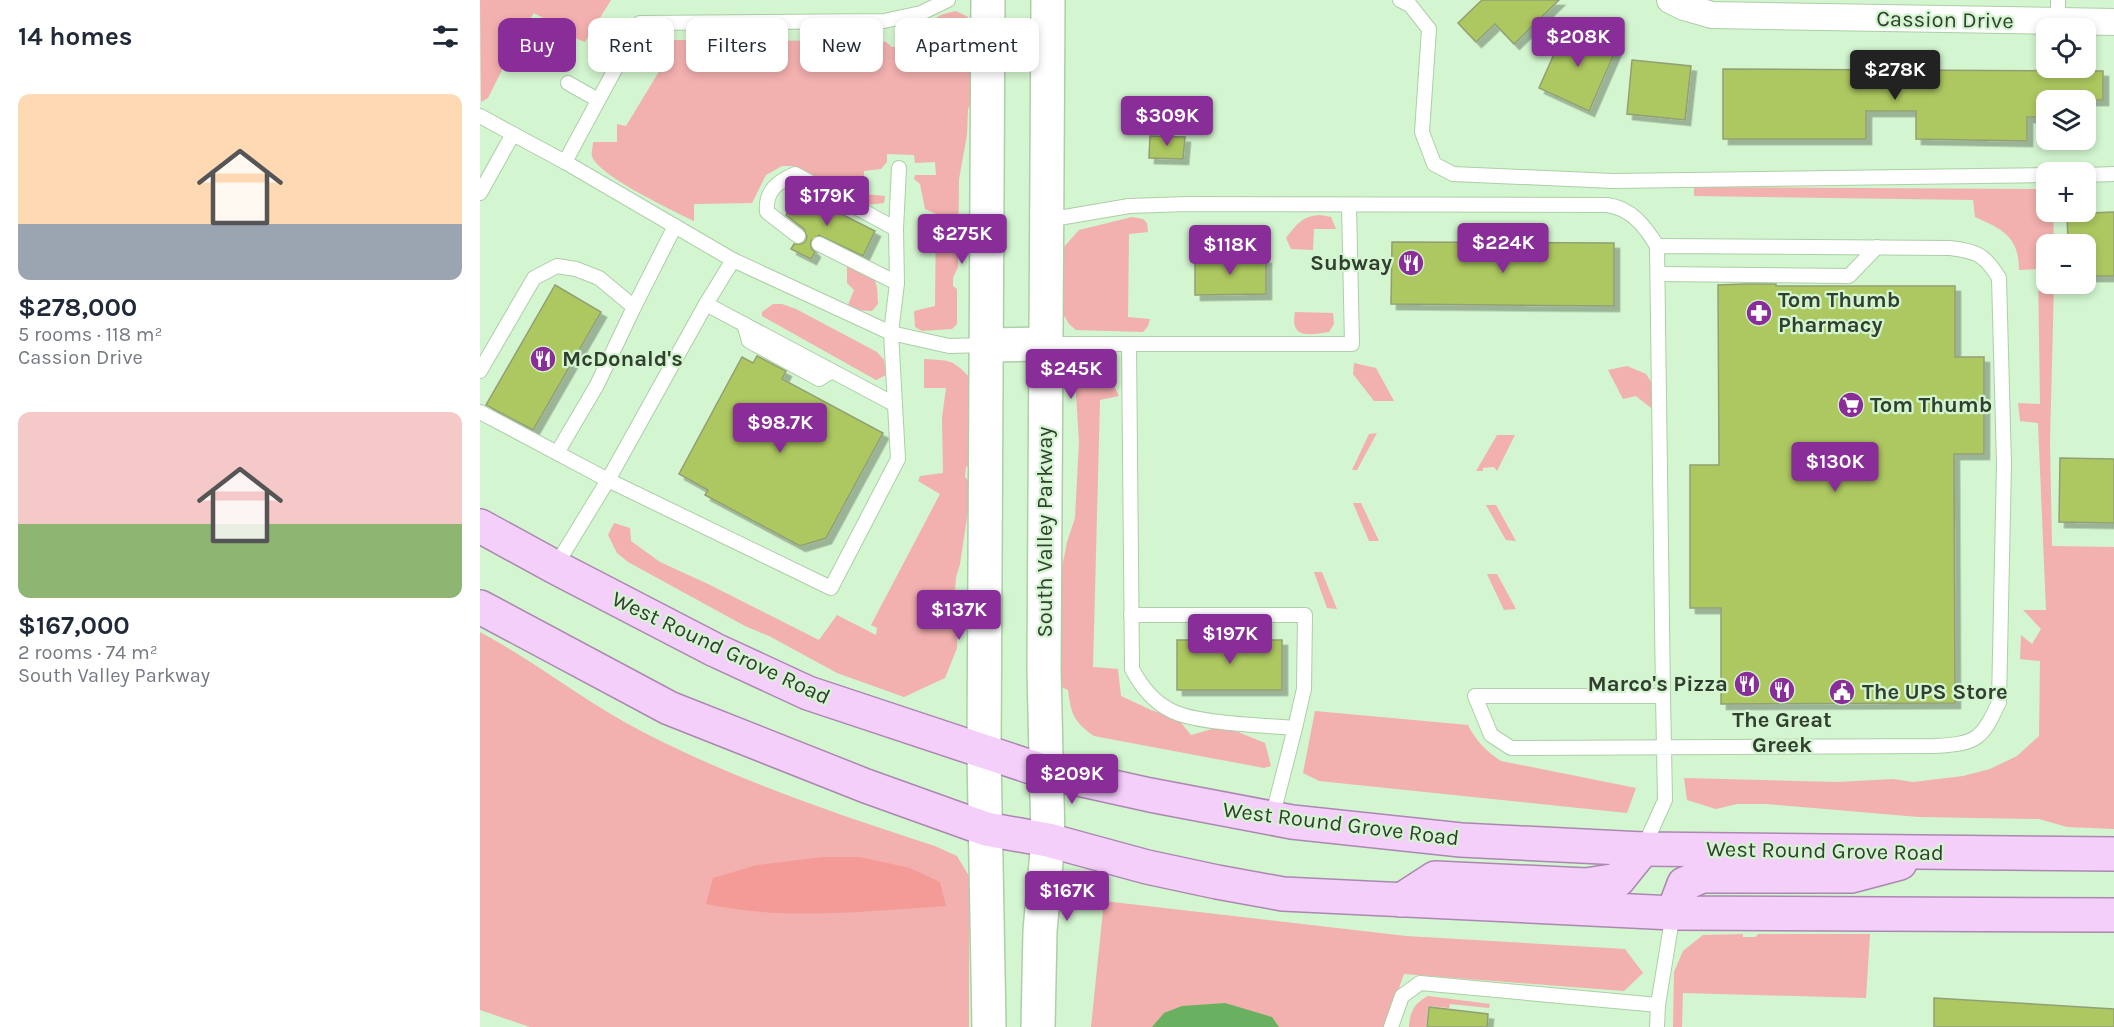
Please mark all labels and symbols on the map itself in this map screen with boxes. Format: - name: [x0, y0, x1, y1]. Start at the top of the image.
- street label: Cassion Drive: [1876, 6, 2014, 34]
- pin: $208K: [1536, 17, 1620, 68]
- pin: $278K: [1853, 50, 1937, 101]
- pin: $309K: [1125, 96, 1209, 147]
- pin: $179K: [785, 176, 869, 227]
- pin: $275K: [920, 214, 1004, 265]
- pin: $224K: [1461, 223, 1545, 274]
- pin: $118K: [1188, 225, 1272, 276]
- restaurant icon: Subway: [1396, 248, 1426, 278]
- place label: Subway: [1310, 250, 1392, 276]
- place label: Tom Thumb Pharmacy: [1778, 287, 1900, 338]
- pharmacy icon: Tom Thumb Pharmacy: [1744, 298, 1774, 328]
- restaurant icon: McDonald's: [528, 344, 558, 374]
- place label: McDonald's: [562, 346, 683, 372]
- pin: $245K: [1029, 349, 1113, 400]
- supermarket icon: Tom Thumb: [1836, 390, 1866, 420]
- place label: Tom Thumb: [1870, 392, 1992, 418]
- pin: $98.7K: [731, 403, 829, 454]
- street label: South Valley Parkway: [1032, 426, 1058, 638]
- pin: $130K: [1793, 442, 1877, 493]
- street label: West Round Grove Road: [608, 586, 834, 710]
- pin: $137K: [917, 590, 1001, 641]
- pin: $197K: [1188, 614, 1272, 665]
- restaurant icon: Marco's Pizza: [1732, 669, 1762, 699]
- place label: Marco's Pizza: [1587, 671, 1728, 697]
- restaurant icon: The Great Greek: [1767, 675, 1797, 705]
- public building icon: The UPS Store: [1827, 677, 1857, 707]
- place label: The UPS Store: [1862, 679, 2008, 705]
- place label: The Great Greek: [1732, 707, 1832, 758]
- pin: $209K: [1030, 754, 1114, 805]
- street label: West Round Grove Road: [1221, 797, 1461, 851]
- street label: West Round Grove Road: [1706, 836, 1944, 866]
- pin: $167K: [1025, 871, 1109, 922]

